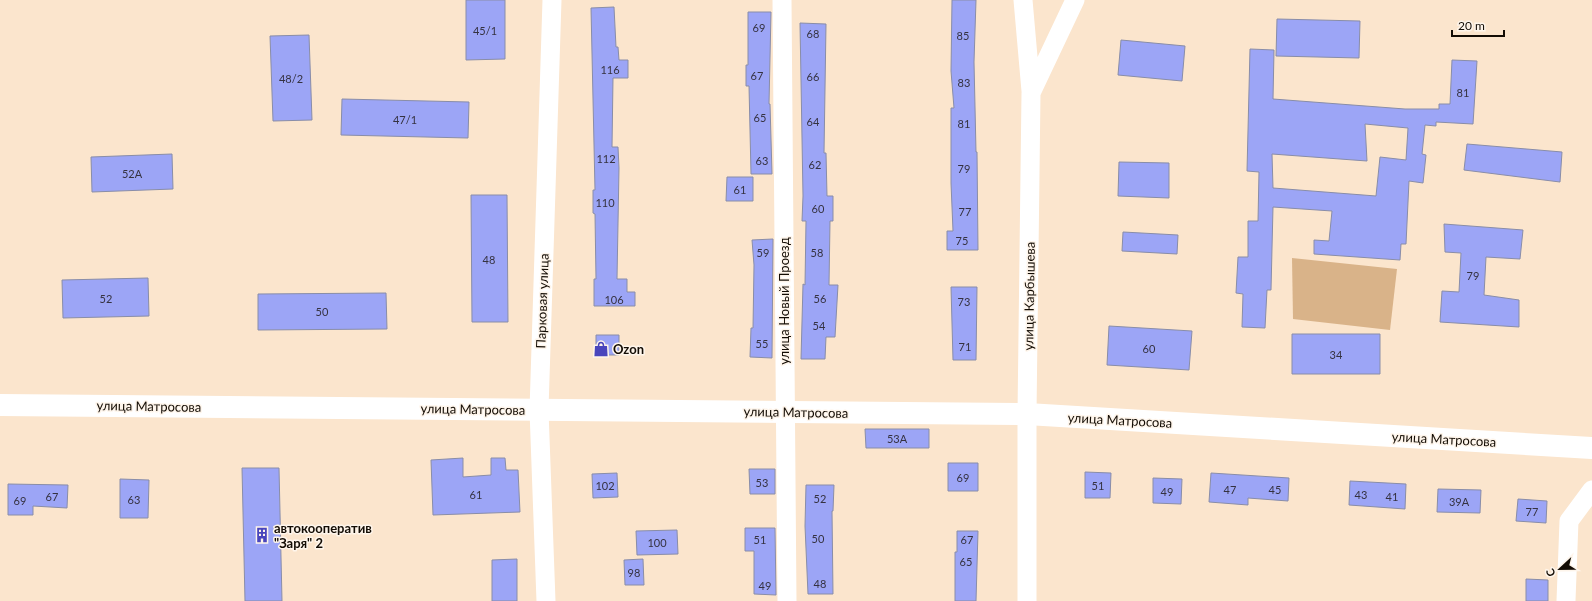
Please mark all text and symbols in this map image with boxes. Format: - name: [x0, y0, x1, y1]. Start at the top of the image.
- scale bar: [1452, 12, 1504, 38]
- text: 20 m: [1458, 18, 1485, 33]
- house number: 69: [753, 21, 765, 34]
- house number: 45/1: [473, 24, 497, 37]
- house number: 68: [807, 27, 819, 40]
- house number: 85: [957, 29, 969, 42]
- house number: 116: [600, 63, 620, 76]
- house number: 67: [751, 69, 763, 82]
- house number: 66: [807, 70, 819, 83]
- house number: 48/2: [279, 72, 303, 85]
- house number: 83: [958, 76, 970, 89]
- house number: 81: [1457, 86, 1469, 99]
- house number: 65: [754, 111, 766, 124]
- house number: 47/1: [393, 113, 417, 126]
- house number: 64: [807, 115, 820, 128]
- house number: 81: [958, 117, 970, 130]
- house number: 112: [596, 152, 616, 165]
- house number: 63: [756, 154, 768, 167]
- house number: 62: [809, 158, 821, 171]
- house number: 79: [958, 162, 970, 175]
- house number: 52А: [122, 167, 143, 180]
- house number: 61: [734, 183, 746, 196]
- house number: 110: [595, 196, 615, 209]
- house number: 60: [812, 202, 825, 215]
- house number: 77: [959, 205, 971, 218]
- house number: 75: [956, 234, 968, 247]
- street label: улица Новый Проезд: [776, 237, 792, 365]
- street label: улица Карбышева: [1020, 242, 1038, 350]
- house number: 59: [757, 246, 769, 259]
- house number: 58: [811, 246, 823, 259]
- house number: 48: [483, 253, 495, 266]
- street label: Парковая улица: [532, 253, 552, 349]
- house number: 79: [1467, 269, 1479, 282]
- house number: 52: [100, 292, 112, 305]
- house number: 56: [814, 292, 826, 305]
- house number: 106: [604, 293, 624, 306]
- house number: 73: [958, 295, 970, 308]
- house number: 50: [316, 305, 329, 318]
- house number: 54: [813, 319, 826, 332]
- house number: 55: [756, 337, 768, 350]
- shop icon: Ozon: [592, 340, 610, 358]
- house number: 71: [959, 340, 971, 353]
- place label: Ozon: [613, 341, 644, 357]
- house number: 60: [1143, 342, 1156, 355]
- house number: 34: [1330, 348, 1343, 361]
- street label: улица Матросова: [97, 397, 201, 415]
- street label: улица Матросова: [421, 400, 525, 418]
- street label: улица Матросова: [744, 403, 848, 421]
- street label: улица Матросова: [1067, 409, 1173, 431]
- street label: улица Матросова: [1391, 428, 1497, 450]
- house number: 53А: [887, 432, 908, 445]
- house number: 69: [957, 471, 969, 484]
- house number: 53: [756, 476, 768, 489]
- house number: 102: [595, 479, 615, 492]
- house number: 51: [1092, 479, 1104, 492]
- house number: 47: [1224, 483, 1236, 496]
- house number: 45: [1269, 483, 1281, 496]
- house number: 49: [1161, 485, 1173, 498]
- house number: 61: [470, 488, 482, 501]
- house number: 43: [1355, 488, 1367, 501]
- house number: 67: [46, 490, 58, 503]
- house number: 41: [1386, 490, 1398, 503]
- house number: 52: [814, 492, 826, 505]
- house number: 63: [128, 493, 140, 506]
- house number: 69: [14, 494, 26, 507]
- house number: 39А: [1449, 495, 1470, 508]
- house number: 77: [1526, 505, 1538, 518]
- place label: автокооператив "Заря" 2: [274, 520, 372, 551]
- building icon: автокооператив "Заря" 2: [253, 526, 271, 544]
- house number: 50: [812, 532, 825, 545]
- house number: 51: [754, 533, 766, 546]
- house number: 67: [961, 533, 973, 546]
- house number: 100: [647, 536, 667, 549]
- north arrow: [1540, 549, 1580, 589]
- house number: 65: [960, 555, 972, 568]
- house number: 98: [628, 566, 640, 579]
- text: С: [1543, 566, 1558, 579]
- house number: 48: [814, 577, 826, 590]
- house number: 49: [759, 579, 771, 592]

